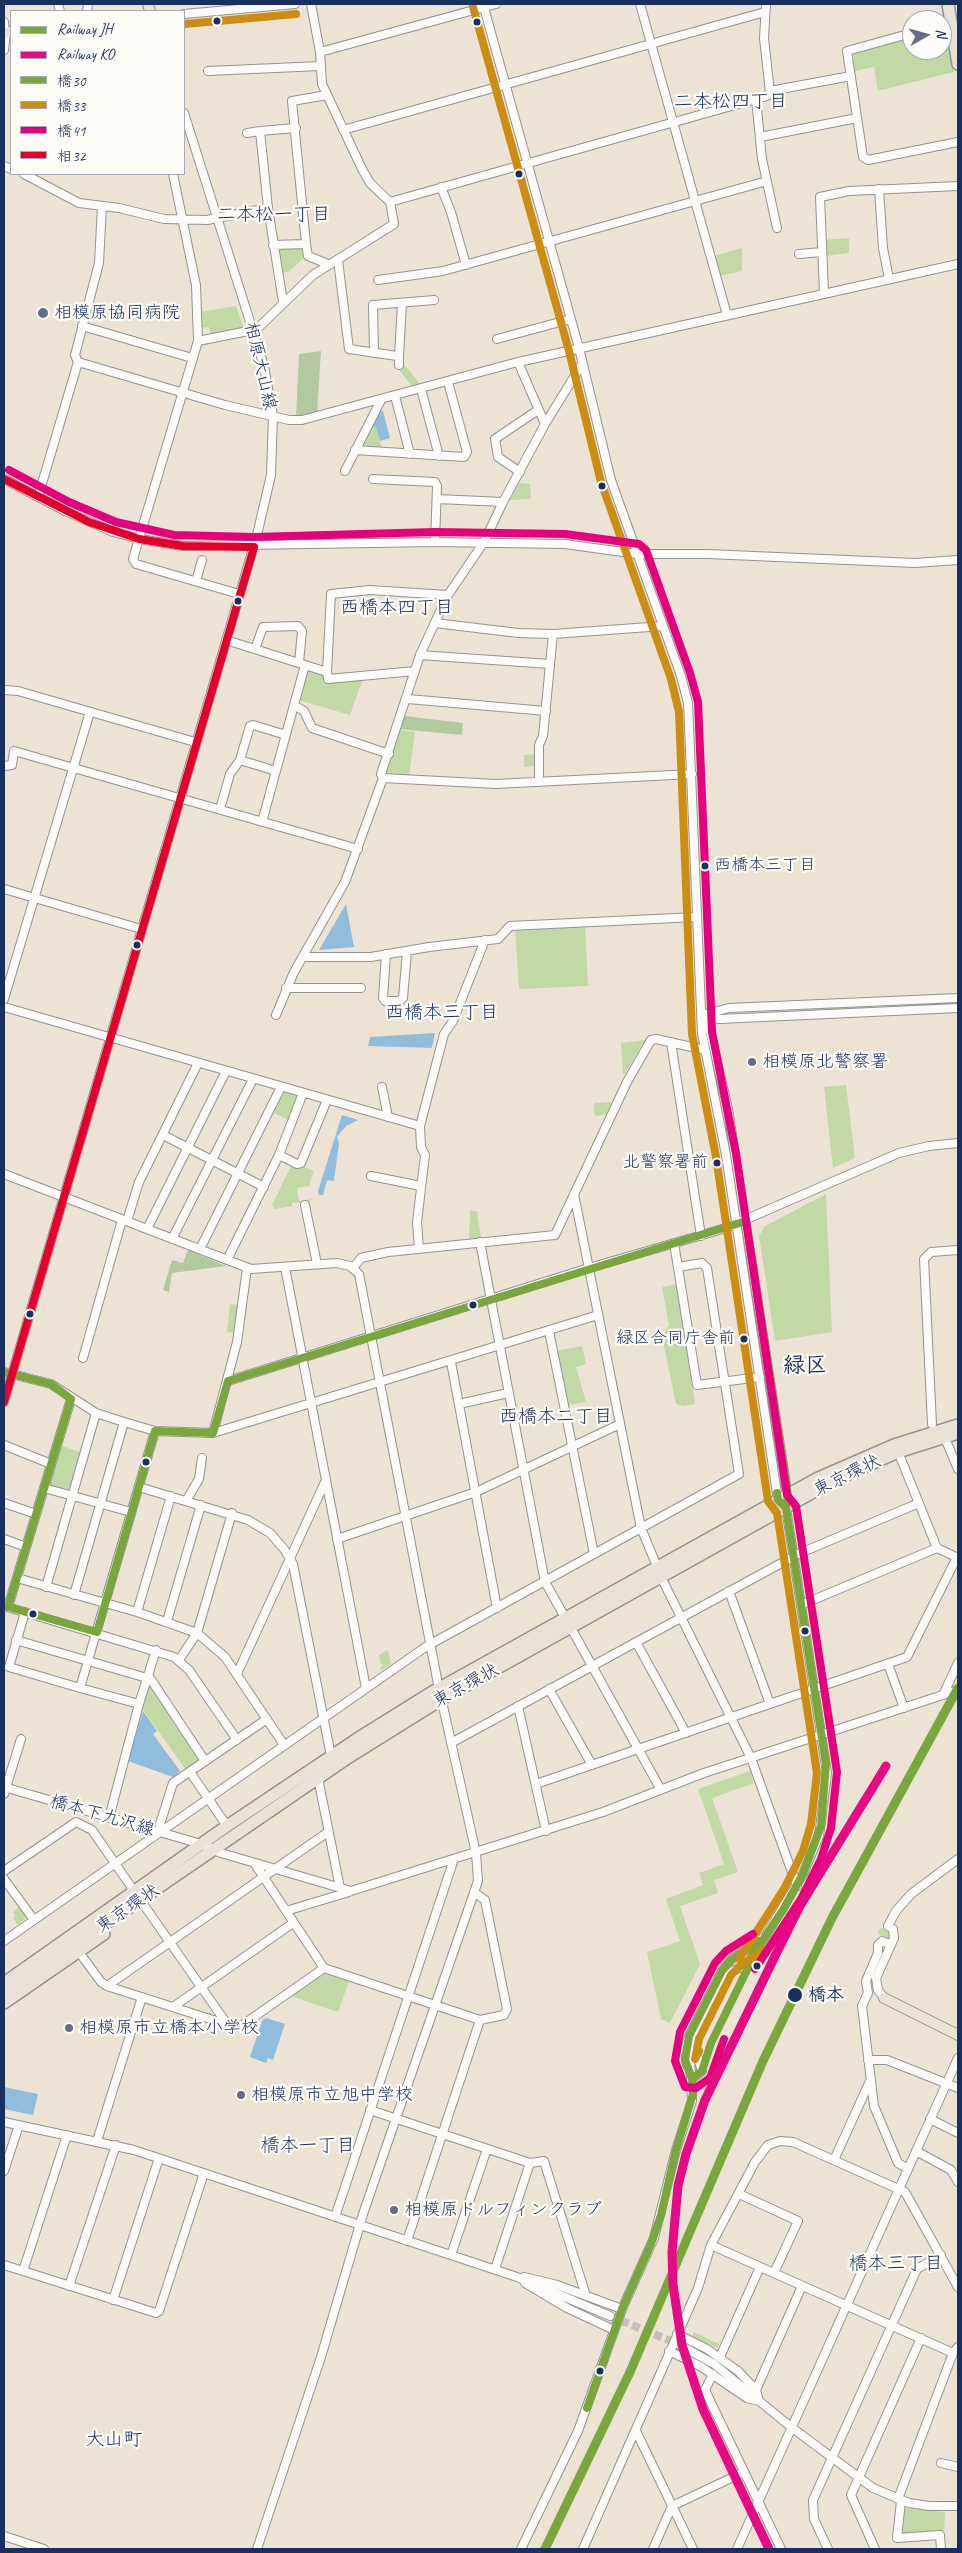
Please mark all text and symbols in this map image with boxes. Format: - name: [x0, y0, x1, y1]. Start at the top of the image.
- legend: [10, 10, 185, 175]
- north arrow: [902, 10, 952, 60]
- unlabelled marker: [212, 16, 222, 26]
- unlabelled marker: [472, 17, 482, 27]
- text: Railway JH: [57, 20, 113, 39]
- text: N: [932, 28, 950, 39]
- text: Railway KO: [57, 45, 114, 64]
- text: 橋30: [57, 72, 86, 91]
- district label: 二本松四丁目: [674, 91, 788, 113]
- text: 橋33: [57, 97, 86, 116]
- text: 橋41: [57, 122, 86, 141]
- text: 相32: [57, 147, 86, 166]
- unlabelled marker: [514, 169, 524, 179]
- district label: 二本松一丁目: [217, 204, 331, 226]
- place label: 相模原協同病院: [54, 302, 180, 324]
- marker: 相模原協同病院: [36, 306, 50, 320]
- street label: 相原大山線: [239, 320, 281, 412]
- unlabelled marker: [597, 481, 607, 491]
- unlabelled marker: [233, 596, 243, 606]
- district label: 西橋本四丁目: [340, 597, 454, 619]
- place label: 西橋本三丁目: [714, 856, 816, 876]
- marker: 西橋本三丁目: [700, 861, 710, 871]
- unlabelled marker: [132, 940, 142, 950]
- district label: 西橋本三丁目: [385, 1002, 499, 1024]
- place label: 相模原北警察署: [762, 1051, 888, 1073]
- marker: 相模原北警察署: [746, 1056, 758, 1068]
- place label: 北警察署前: [623, 1153, 708, 1173]
- marker: 北警察署前: [712, 1158, 722, 1168]
- unlabelled marker: [468, 1300, 478, 1310]
- unlabelled marker: [25, 1309, 35, 1319]
- place label: 緑区合同庁舎前: [616, 1329, 735, 1349]
- marker: 緑区合同庁舎前: [739, 1334, 749, 1344]
- district label: 緑区: [783, 1353, 827, 1379]
- district label: 西橋本二丁目: [499, 1406, 613, 1428]
- street label: 東京環状: [810, 1451, 884, 1501]
- unlabelled marker: [141, 1457, 151, 1467]
- unlabelled marker: [28, 1609, 38, 1619]
- unlabelled marker: [800, 1626, 810, 1636]
- street label: 東京環状: [429, 1659, 503, 1713]
- street label: 橋本下九沢線: [47, 1791, 157, 1841]
- street label: 東京環状: [92, 1880, 164, 1938]
- unlabelled marker: [752, 1961, 762, 1971]
- place label: 橋本: [808, 1984, 844, 2006]
- marker: 橋本: [786, 1986, 804, 2004]
- place label: 相模原市立橋本小学校: [79, 2017, 259, 2039]
- marker: 相模原市立橋本小学校: [63, 2022, 75, 2034]
- place label: 相模原市立旭中学校: [251, 2084, 413, 2106]
- marker: 相模原市立旭中学校: [235, 2089, 247, 2101]
- district label: 橋本一丁目: [261, 2135, 355, 2157]
- place label: 相模原ドルフィンクラブ: [404, 2199, 602, 2221]
- marker: 相模原ドルフィンクラブ: [388, 2204, 400, 2216]
- district label: 橋本三丁目: [849, 2253, 943, 2275]
- unlabelled marker: [595, 2366, 605, 2376]
- district label: 大山町: [86, 2429, 142, 2451]

